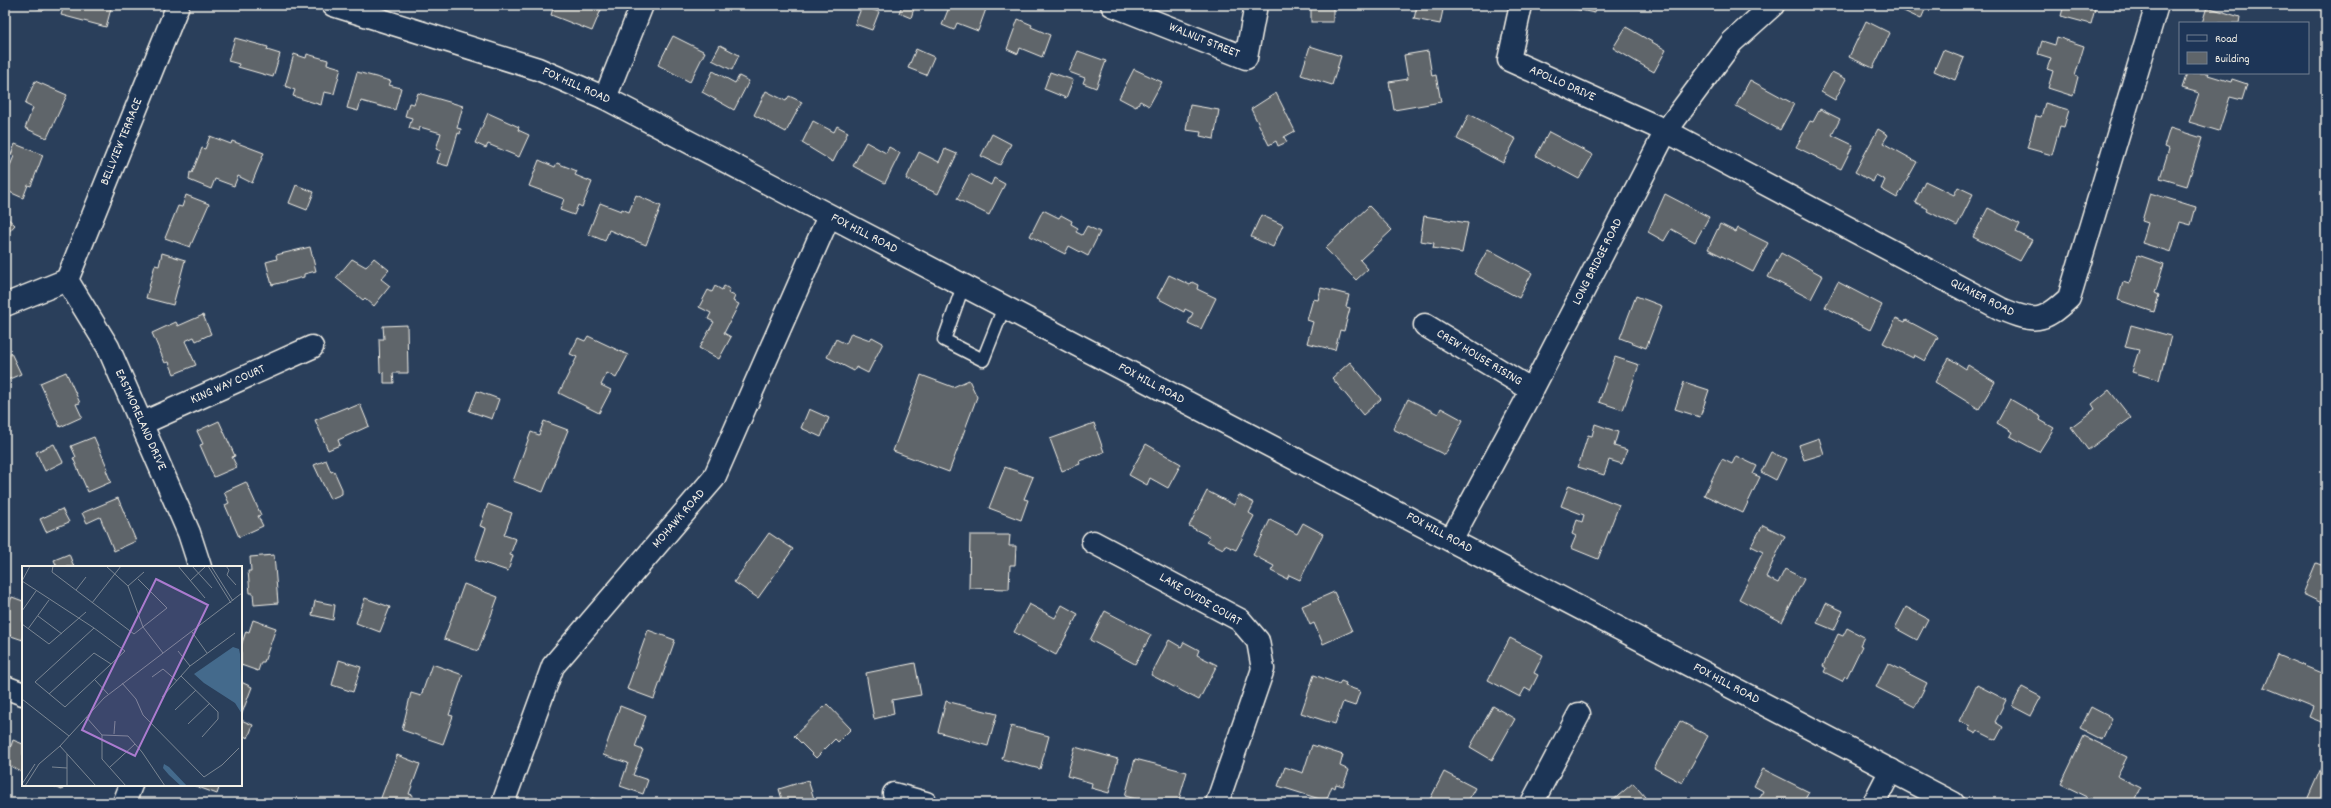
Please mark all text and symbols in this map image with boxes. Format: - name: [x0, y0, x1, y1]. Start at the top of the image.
- street label: WALNUT STREET: [1166, 18, 1242, 64]
- legend: [2179, 22, 2309, 74]
- text: Road: [2215, 31, 2237, 48]
- text: Building: [2215, 51, 2250, 68]
- street label: APOLLO DRIVE: [1526, 61, 1598, 107]
- street label: FOX HILL ROAD: [539, 63, 613, 110]
- street label: BELLVIEW TERRACE: [96, 95, 148, 188]
- street label: FOX HILL ROAD: [827, 209, 901, 259]
- street label: LONG BRIDGE ROAD: [1568, 215, 1628, 309]
- street label: QUAKER ROAD: [1947, 274, 2018, 322]
- street label: CREW HOUSE RISING: [1432, 325, 1526, 391]
- street label: FOX HILL ROAD: [1114, 359, 1188, 410]
- street label: KING WAY COURT: [188, 360, 268, 410]
- street label: EASTMORELAND DRIVE: [109, 366, 171, 474]
- street label: MOHAWK ROAD: [648, 485, 710, 553]
- street label: FOX HILL ROAD: [1402, 508, 1476, 559]
- inset map: [22, 566, 242, 786]
- street label: LAKE OVIDE COURT: [1155, 569, 1245, 631]
- street label: FOX HILL ROAD: [1689, 659, 1763, 710]

